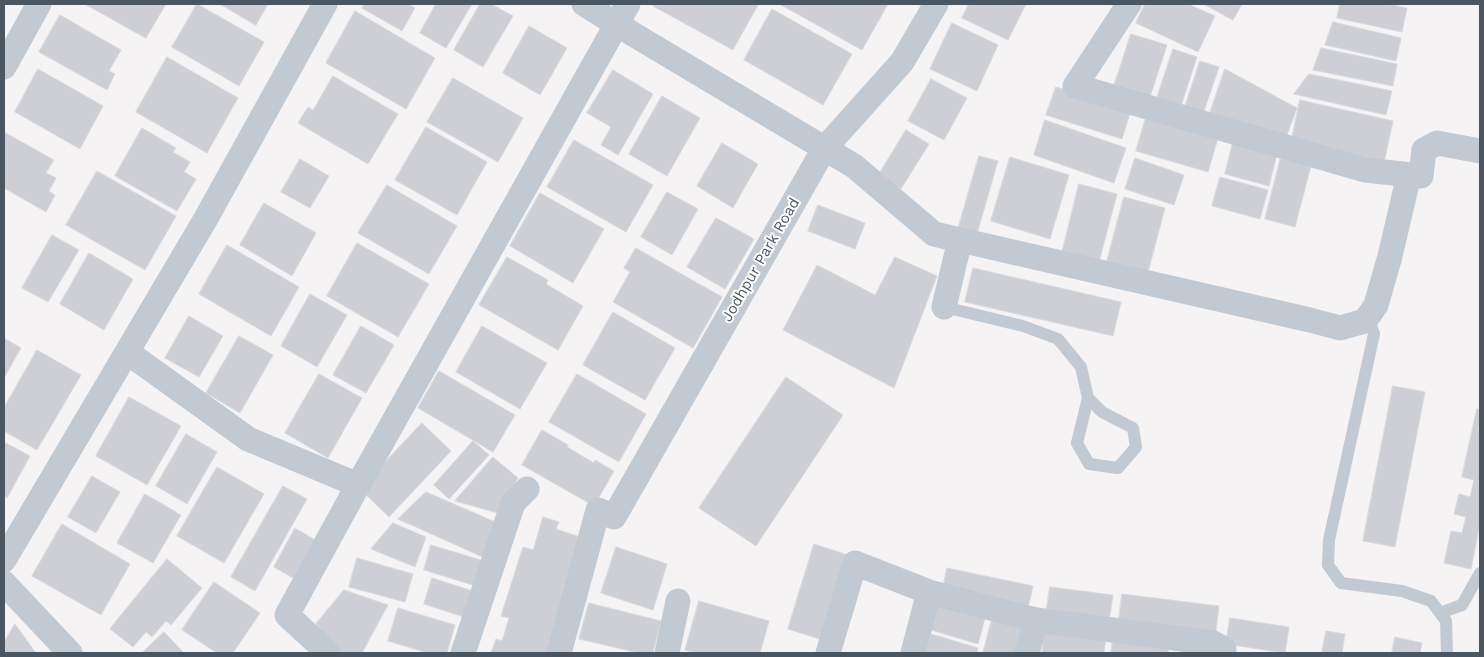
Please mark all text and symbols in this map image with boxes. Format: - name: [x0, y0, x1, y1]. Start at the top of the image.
- street label: Jodhpur Park Road: [718, 195, 804, 325]

